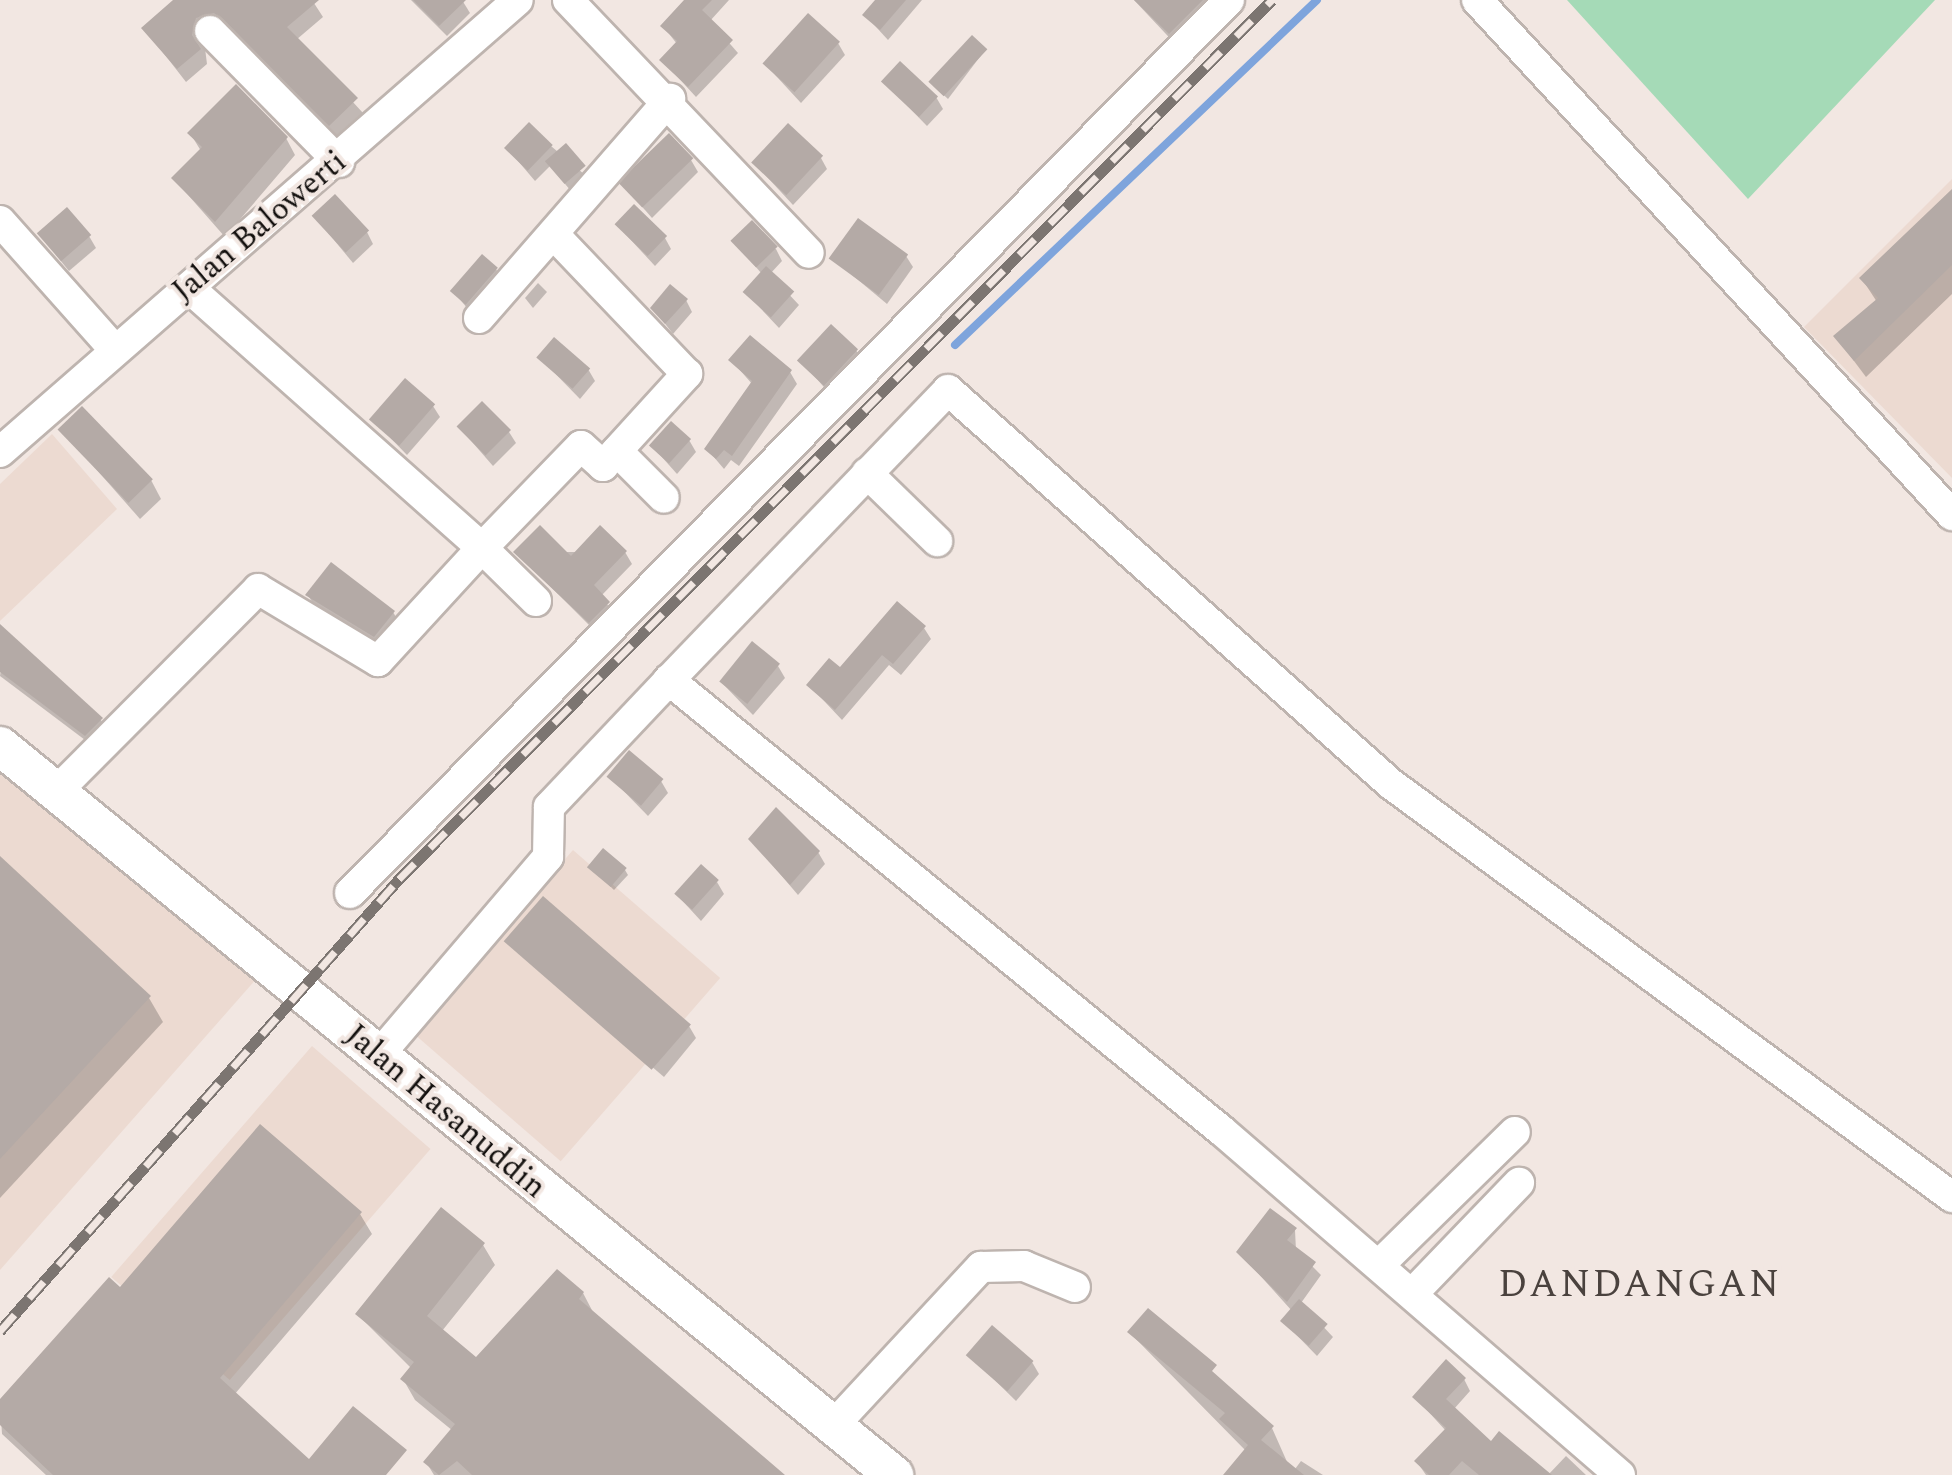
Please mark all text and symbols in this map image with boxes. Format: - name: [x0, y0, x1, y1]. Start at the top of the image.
- street label: Jalan Balowerti: [165, 143, 355, 311]
- street label: Jalan Hasanuddin: [337, 1017, 553, 1207]
- district label: DANDANGAN: [1498, 1263, 1782, 1309]

